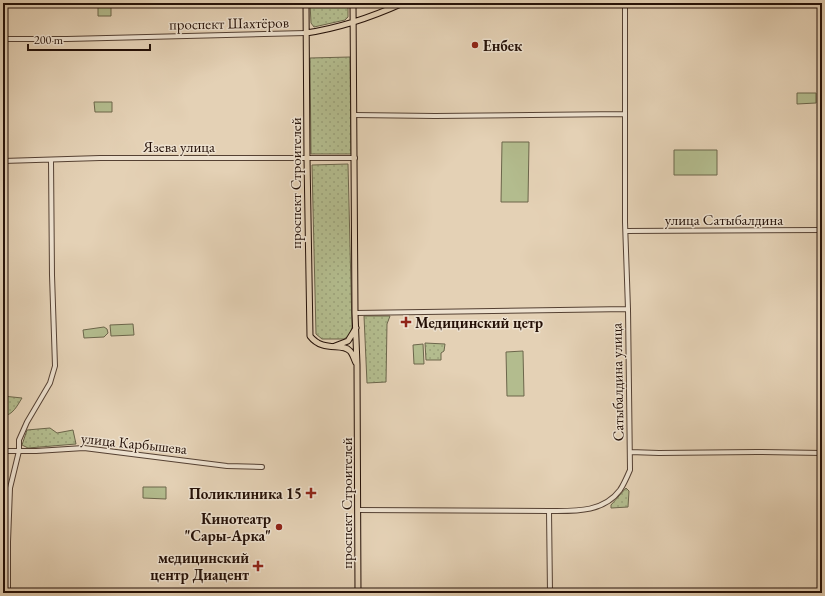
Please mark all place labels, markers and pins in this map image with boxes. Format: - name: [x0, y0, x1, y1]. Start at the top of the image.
- place label: Енбек: [483, 36, 523, 55]
- marker: Енбек: [470, 40, 480, 50]
- place label: Медицинский цетр: [415, 313, 543, 332]
- marker: Медицинский цетр: [400, 316, 412, 328]
- place label: Поликлиника 15: [189, 484, 302, 503]
- marker: Поликлиника 15: [305, 487, 317, 499]
- place label: Кинотеатр "Сары-Арка": [185, 509, 271, 545]
- marker: Кинотеатр "Сары-Арка": [274, 522, 284, 532]
- place label: медицинский центр Диацент: [150, 548, 249, 584]
- marker: медицинский центр Диацент: [252, 560, 264, 572]

